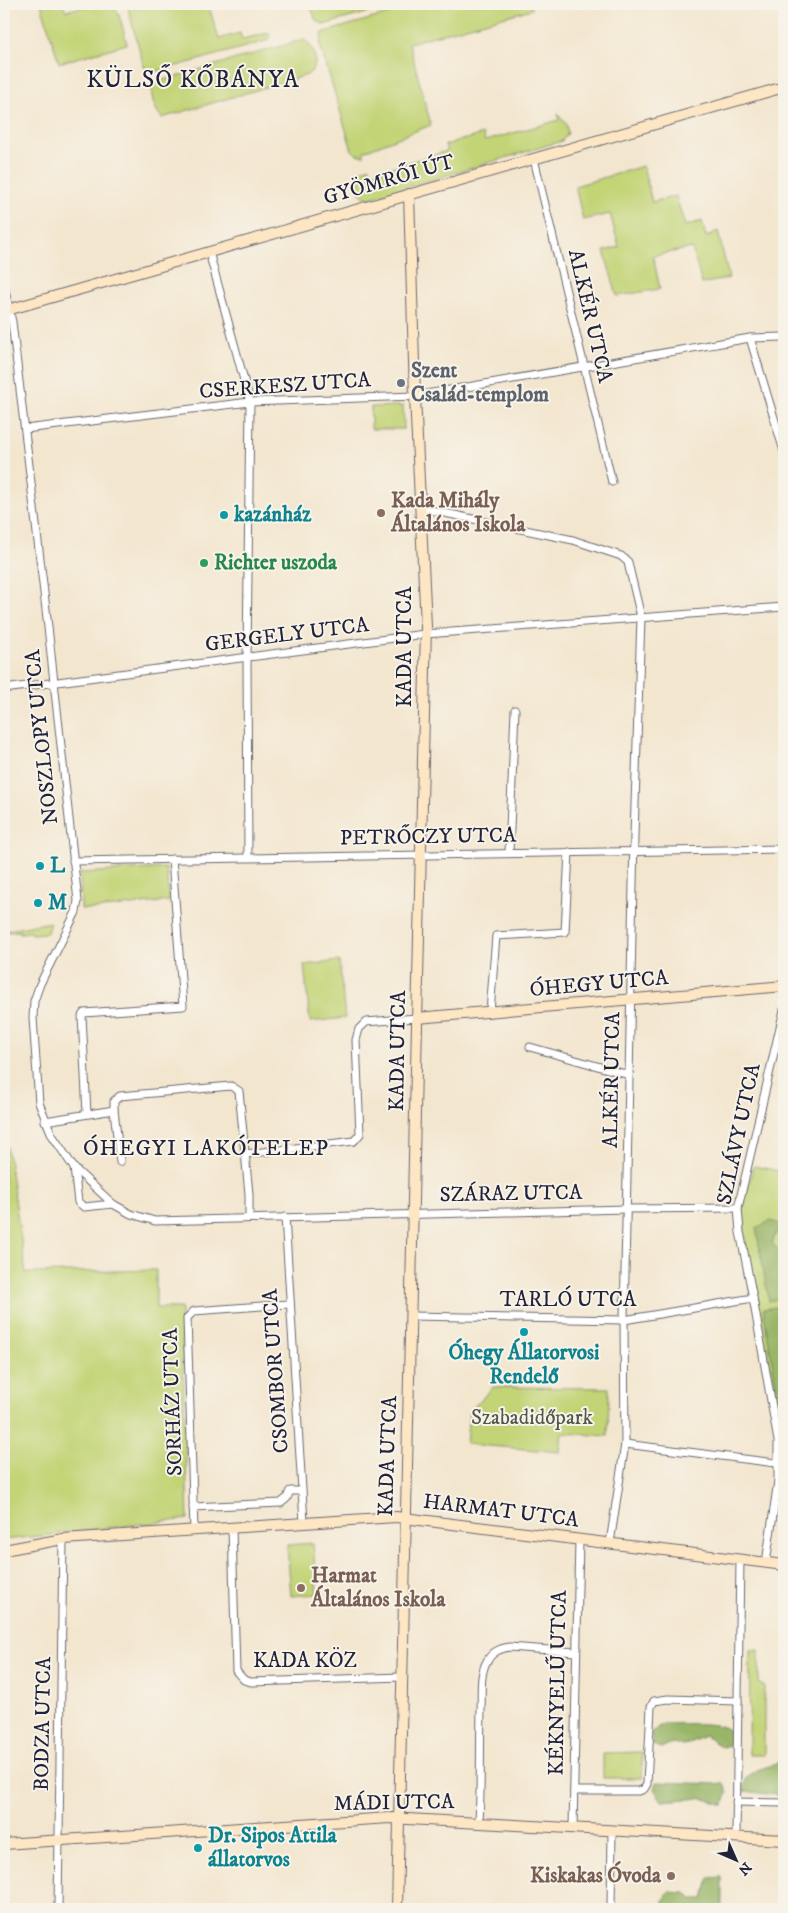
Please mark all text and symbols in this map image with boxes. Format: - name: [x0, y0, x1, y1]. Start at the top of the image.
- district label: KÜLSŐ KŐBÁNYA: [86, 64, 300, 95]
- street label: GYÖMRŐI ÚT: [320, 147, 458, 211]
- street label: ALKÉR UTCA: [562, 247, 619, 386]
- place label: Szent Család-templom: [411, 358, 549, 408]
- street label: CSERKESZ UTCA: [198, 367, 372, 405]
- marker: Szent Család-templom: [395, 377, 407, 389]
- place label: Kada Mihály Általános Iskola: [390, 488, 526, 538]
- place label: kazánház: [233, 502, 312, 528]
- marker: Kada Mihály Általános Iskola: [375, 507, 387, 519]
- marker: kazánház: [218, 509, 230, 521]
- place label: Richter uszoda: [214, 550, 338, 576]
- marker: Richter uszoda: [198, 557, 210, 569]
- street label: KADA UTCA: [392, 586, 418, 707]
- street label: GERGELY UTCA: [204, 612, 371, 658]
- street label: NOSZLOPY UTCA: [20, 648, 64, 826]
- street label: PETRŐCZY UTCA: [340, 820, 517, 852]
- place label: L: [50, 853, 66, 879]
- marker: L: [34, 860, 46, 872]
- place label: M: [48, 890, 67, 916]
- marker: M: [32, 897, 44, 909]
- street label: ÓHEGY UTCA: [528, 963, 670, 1003]
- street label: KADA UTCA: [384, 990, 412, 1112]
- street label: ALKÉR UTCA: [597, 1011, 626, 1148]
- street label: SZLÁVY UTCA: [709, 1060, 767, 1207]
- district label: ÓHEGYI LAKÓTELEP: [83, 1134, 329, 1162]
- street label: SZÁRAZ UTCA: [439, 1178, 583, 1208]
- street label: TARLÓ UTCA: [500, 1285, 637, 1313]
- street label: CSOMBOR UTCA: [257, 1287, 295, 1454]
- marker: Óhegy Állatorvosi Rendelő: [518, 1326, 530, 1338]
- street label: SORHÁZ UTCA: [155, 1327, 189, 1477]
- place label: Óhegy Állatorvosi Rendelő: [449, 1338, 600, 1390]
- street label: KADA UTCA: [373, 1395, 403, 1517]
- park label: Szabadidőpark: [471, 1405, 594, 1431]
- street label: HARMAT UTCA: [422, 1489, 581, 1534]
- place label: Harmat Általános Iskola: [310, 1563, 446, 1613]
- marker: Harmat Általános Iskola: [295, 1582, 307, 1594]
- street label: KÉKNYELŰ UTCA: [541, 1589, 573, 1776]
- street label: KADA KÖZ: [253, 1647, 357, 1674]
- street label: BODZA UTCA: [29, 1656, 57, 1791]
- street label: MÁDI UTCA: [333, 1787, 455, 1817]
- place label: Dr. Sipos Attila állatorvos: [208, 1823, 338, 1873]
- north arrow: [710, 1836, 760, 1886]
- marker: Dr. Sipos Attila állatorvos: [192, 1842, 204, 1854]
- text: N: [734, 1858, 755, 1879]
- place label: Kiskakas Óvoda: [530, 1861, 662, 1889]
- marker: Kiskakas Óvoda: [665, 1870, 677, 1882]

